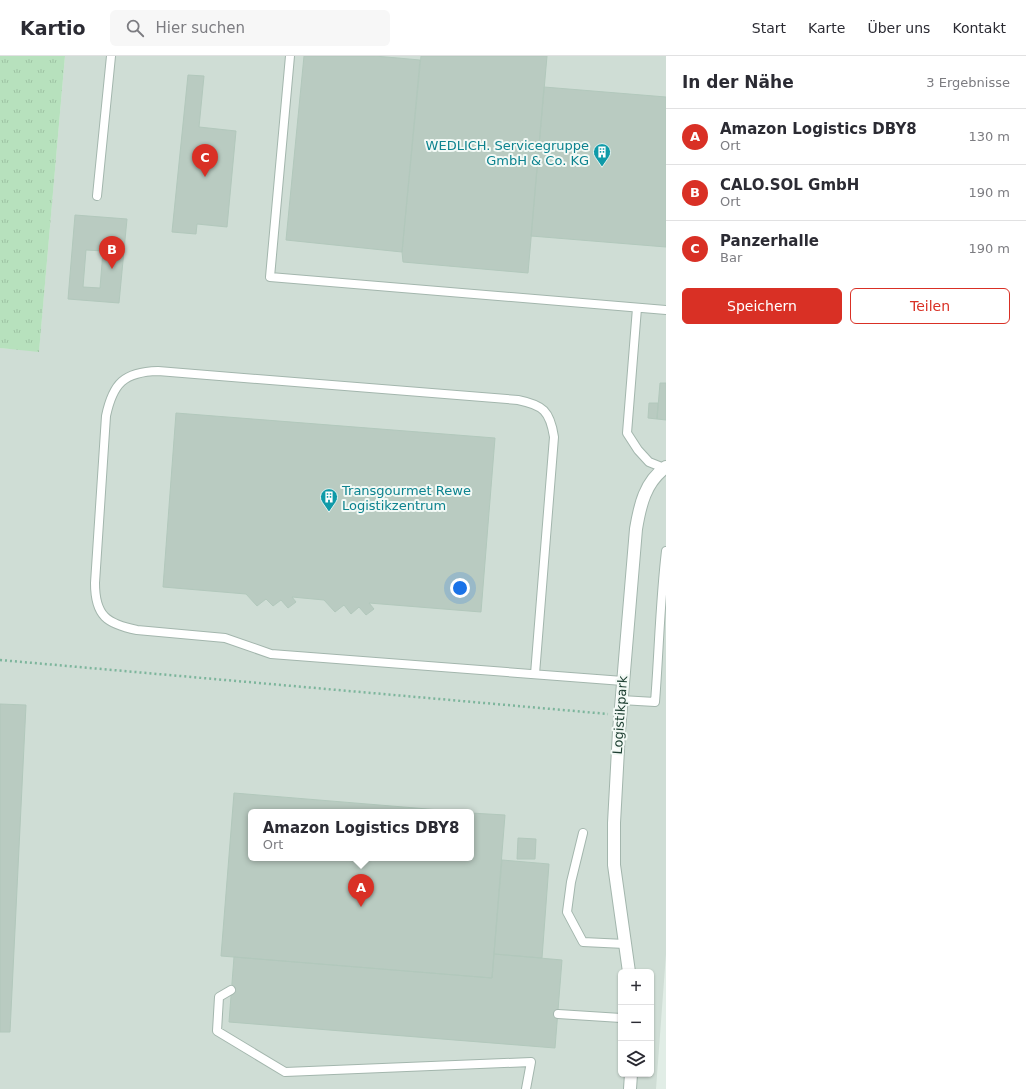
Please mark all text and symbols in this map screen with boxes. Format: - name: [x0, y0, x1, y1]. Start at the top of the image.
- search box: [110, 10, 390, 46]
- text: Kartio: [20, 17, 86, 39]
- icon: search: [124, 17, 146, 39]
- text: Hier suchen: [156, 19, 245, 37]
- text: Start: [752, 20, 786, 36]
- text: Karte: [808, 20, 845, 36]
- text: Über uns: [867, 20, 930, 36]
- text: Kontakt: [952, 20, 1006, 36]
- text: In der Nähe: [682, 72, 794, 92]
- text: 3 Ergebnisse: [926, 75, 1010, 90]
- text: Amazon Logistics DBY8: [720, 120, 917, 138]
- text: A: [690, 129, 700, 144]
- text: 130 m: [968, 129, 1010, 144]
- place label: WEDLICH. Servicegruppe GmbH & Co. KG: [426, 138, 589, 168]
- text: Ort: [720, 138, 741, 153]
- building icon: WEDLICH. Servicegruppe GmbH & Co. KG: [592, 142, 612, 167]
- pin: C: [192, 144, 218, 177]
- text: CALO.SOL GmbH: [720, 176, 859, 194]
- text: B: [690, 185, 700, 200]
- text: 190 m: [968, 185, 1010, 200]
- text: Ort: [720, 194, 741, 209]
- text: Panzerhalle: [720, 232, 819, 250]
- pin: B: [99, 236, 125, 269]
- text: C: [690, 241, 700, 256]
- text: 190 m: [968, 241, 1010, 256]
- text: Bar: [720, 250, 742, 265]
- button: Speichern: [682, 288, 842, 324]
- button: Teilen: [850, 288, 1010, 324]
- place label: Transgourmet Rewe Logistikzentrum: [341, 483, 471, 513]
- building icon: Transgourmet Rewe Logistikzentrum: [319, 487, 339, 512]
- your location: [450, 578, 470, 598]
- street label: Logistikpark: [610, 675, 630, 755]
- popup: [248, 809, 474, 861]
- text: Amazon Logistics DBY8: [263, 819, 459, 837]
- text: Ort: [263, 837, 283, 852]
- pin: A: [348, 874, 374, 907]
- map controls: [618, 969, 654, 1077]
- button: +: [618, 969, 654, 1005]
- button: −: [618, 1005, 654, 1041]
- button: layers: [618, 1041, 654, 1077]

